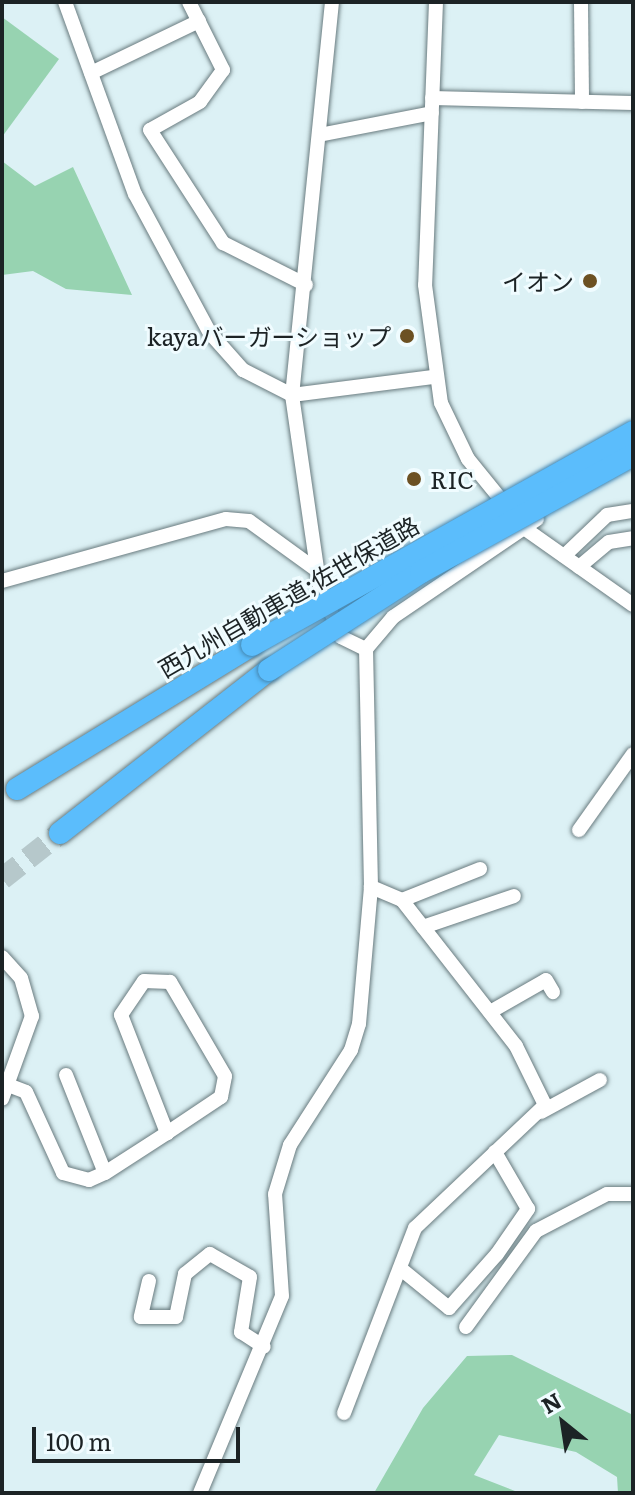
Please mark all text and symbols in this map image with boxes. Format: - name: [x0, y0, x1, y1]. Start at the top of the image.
- place label: イオン: [502, 267, 574, 295]
- marker: イオン: [581, 272, 599, 290]
- place label: kayaバーガーショップ: [146, 322, 391, 350]
- marker: kayaバーガーショップ: [398, 327, 416, 345]
- place label: RIC: [430, 465, 474, 493]
- marker: RIC: [405, 470, 423, 488]
- street label: 西九州自動車道;佐世保道路: [153, 510, 423, 682]
- north arrow: [523, 1383, 603, 1463]
- text: N: [535, 1383, 567, 1421]
- scale bar: [36, 1411, 244, 1461]
- text: 100 m: [46, 1423, 112, 1458]

